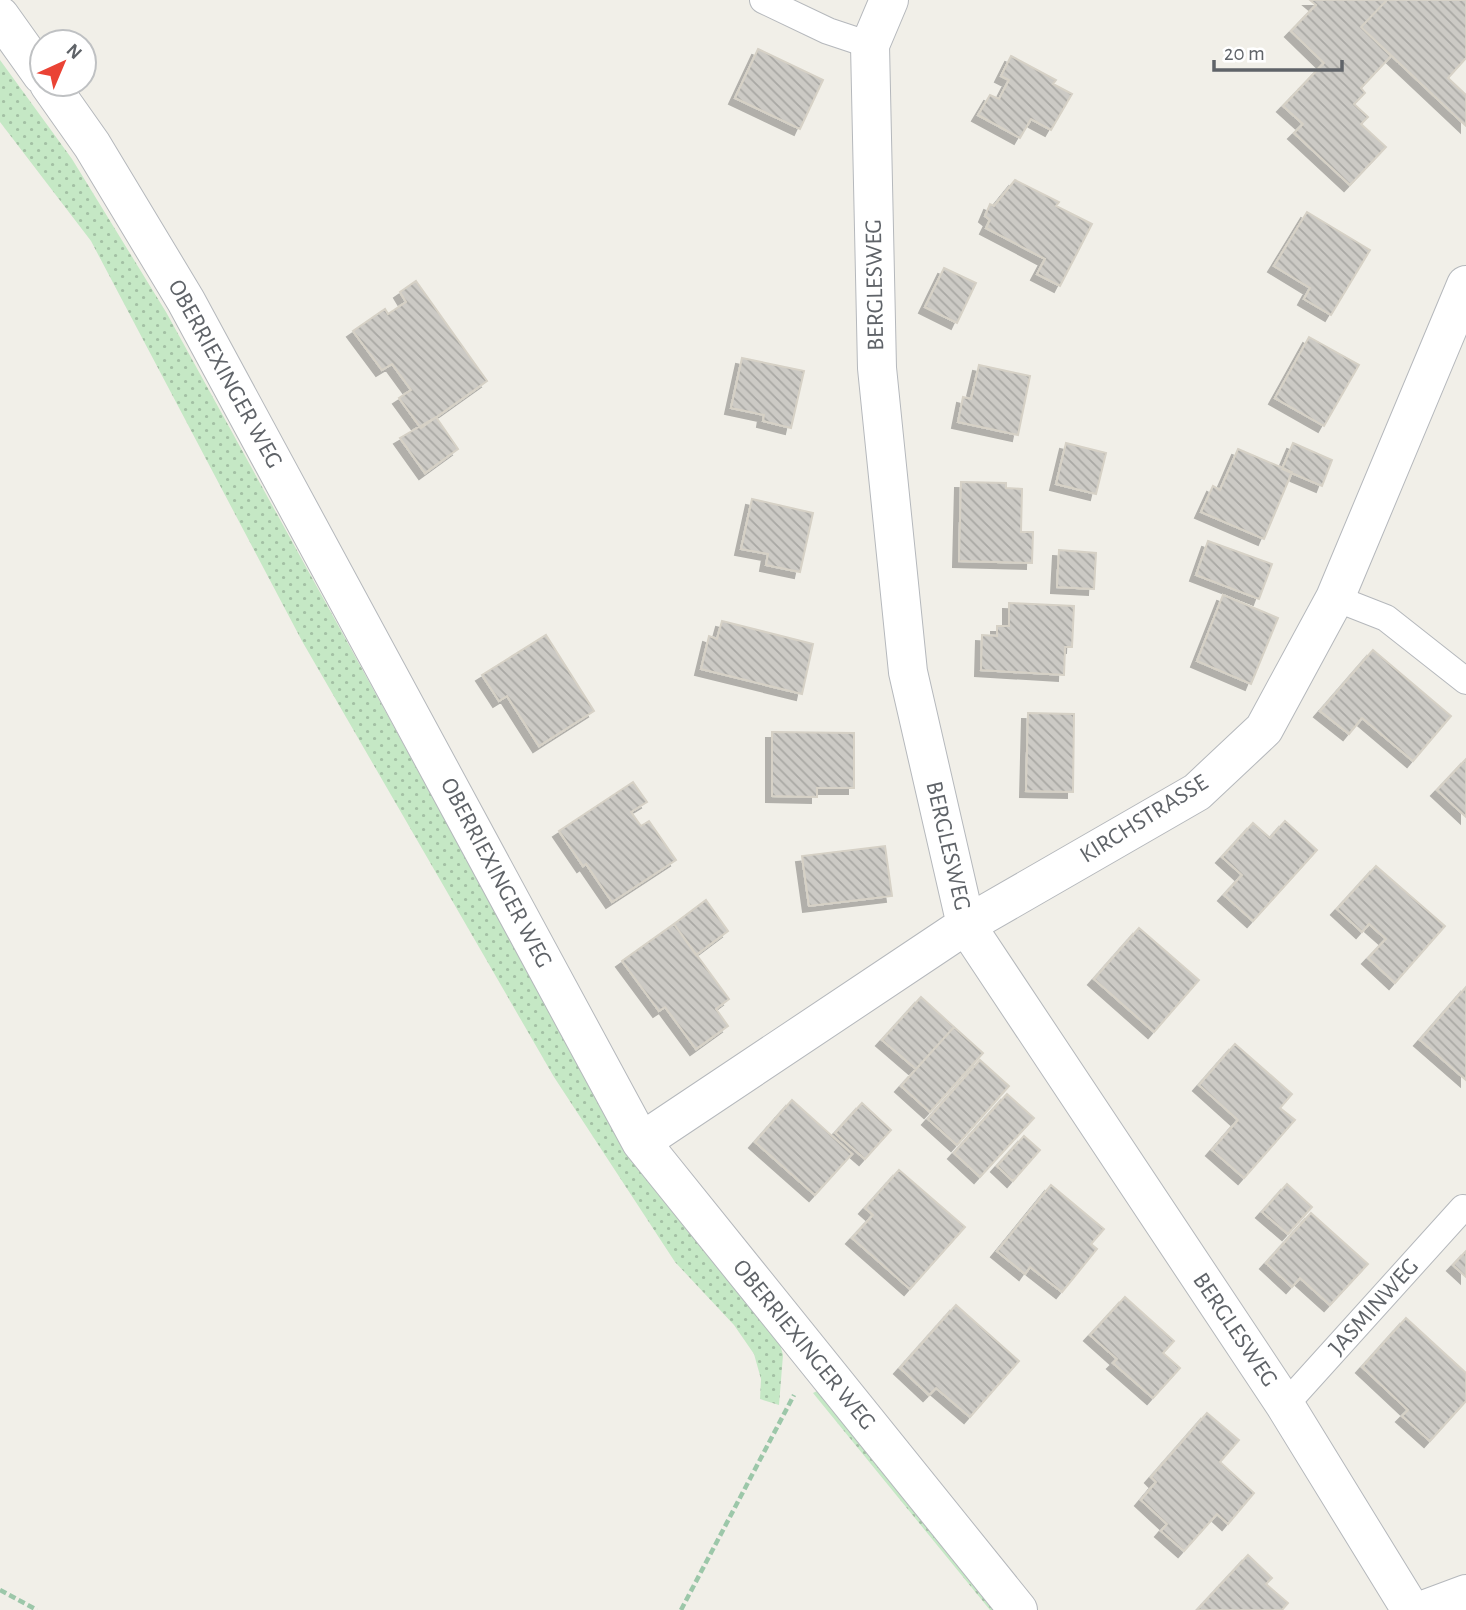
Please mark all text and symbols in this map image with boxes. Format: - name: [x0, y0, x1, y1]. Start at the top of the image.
- north arrow: [28, 28, 98, 98]
- scale bar: [1214, 28, 1342, 72]
- text: N: [62, 40, 85, 63]
- text: 20 m: [1224, 43, 1265, 64]
- street label: BERGLESWEG: [862, 219, 888, 351]
- street label: OBERRIEXINGER WEG: [163, 276, 287, 472]
- street label: KIRCHSTRASSE: [1076, 770, 1212, 868]
- street label: OBERRIEXINGER WEG: [436, 774, 556, 972]
- street label: BERGLESWEG: [921, 779, 975, 913]
- street label: JASMINWEG: [1325, 1254, 1423, 1360]
- street label: OBERRIEXINGER WEG: [728, 1255, 880, 1435]
- street label: BERGLESWEG: [1188, 1269, 1282, 1391]

